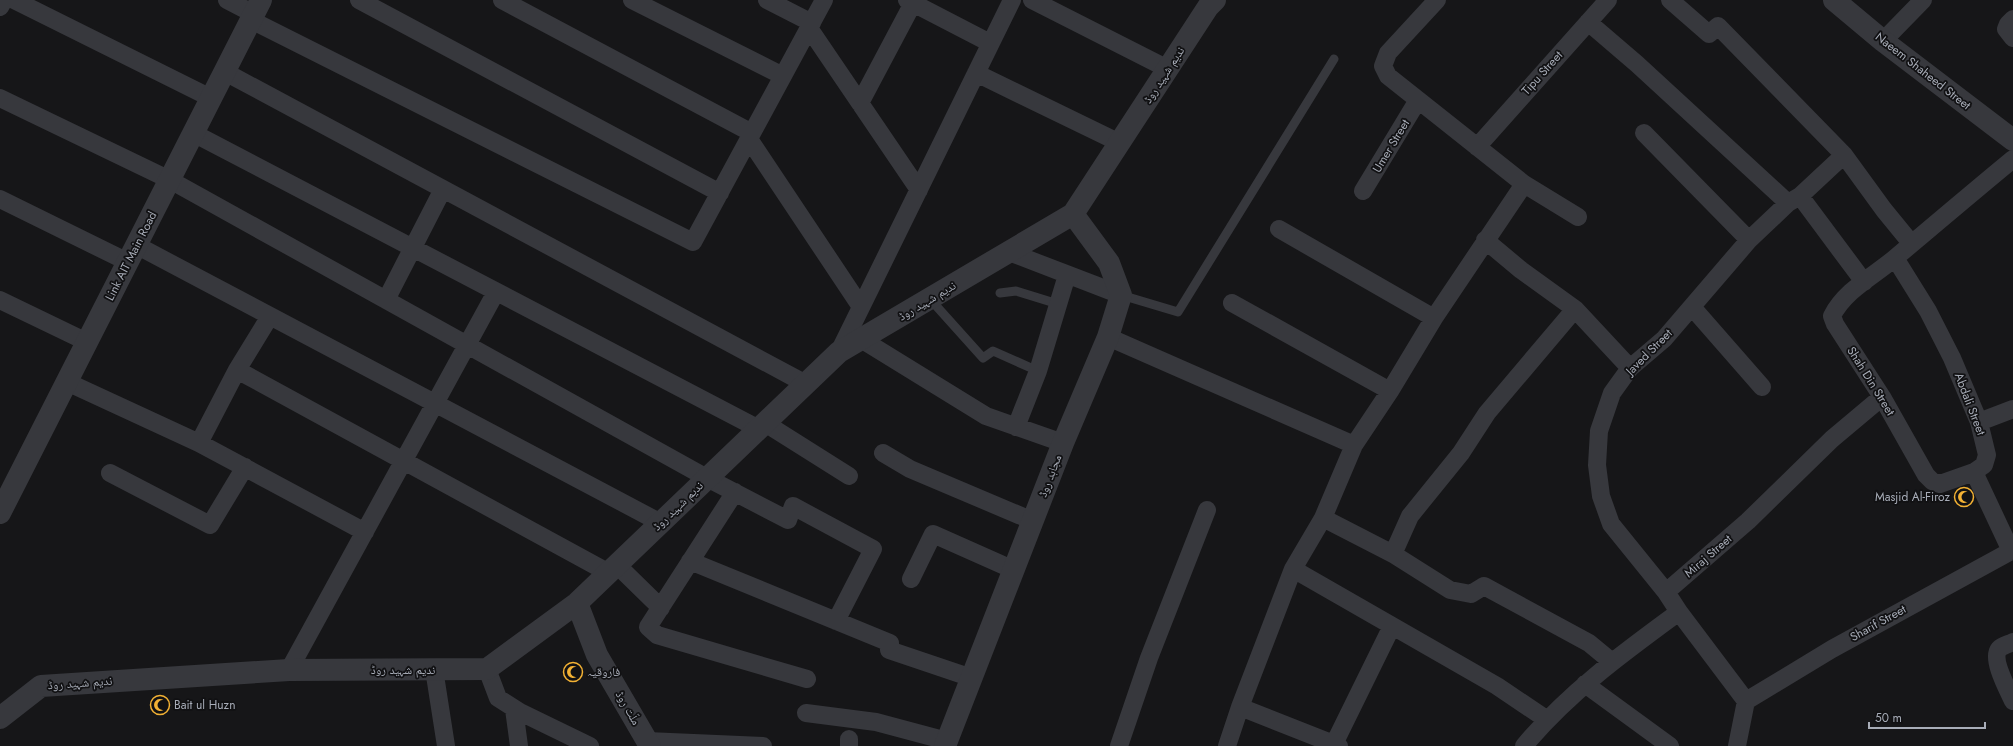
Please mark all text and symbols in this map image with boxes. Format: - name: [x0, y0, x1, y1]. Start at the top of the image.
- street label: Naeem Shaheed Street: [1871, 28, 1975, 114]
- street label: ندیم شہید روڈ: [1139, 43, 1189, 107]
- street label: Tipu Street: [1517, 47, 1567, 99]
- street label: Umer Street: [1368, 116, 1414, 176]
- street label: Link AIT Main Road: [101, 208, 161, 304]
- street label: ندیم شہید روڈ: [895, 277, 959, 325]
- street label: Javed Street: [1620, 325, 1676, 381]
- street label: Shah Din Street: [1843, 343, 1899, 419]
- street label: Abdali Street: [1950, 370, 1990, 438]
- street label: مجاہد روڈ: [1034, 452, 1066, 500]
- street label: ندیم شہید روڈ: [649, 477, 707, 535]
- mosque icon: Masjid Al-Firoz: [1953, 486, 1975, 508]
- place label: Masjid Al-Firoz: [1875, 488, 1950, 506]
- street label: Miraj Street: [1680, 530, 1736, 582]
- street label: Sharif Street: [1847, 600, 1909, 646]
- street label: ندیم شہید روڈ: [371, 661, 435, 679]
- mosque icon: فاروقیہ: [562, 661, 584, 683]
- place label: فاروقیہ: [587, 663, 620, 681]
- street label: ندیم شہید روڈ: [47, 672, 113, 694]
- street label: ملّت روڈ: [611, 687, 645, 729]
- mosque icon: Bait ul Huzn: [149, 694, 171, 716]
- place label: Bait ul Huzn: [174, 696, 235, 714]
- scale bar: [1869, 704, 1985, 730]
- text: 50 m: [1875, 709, 1902, 727]

